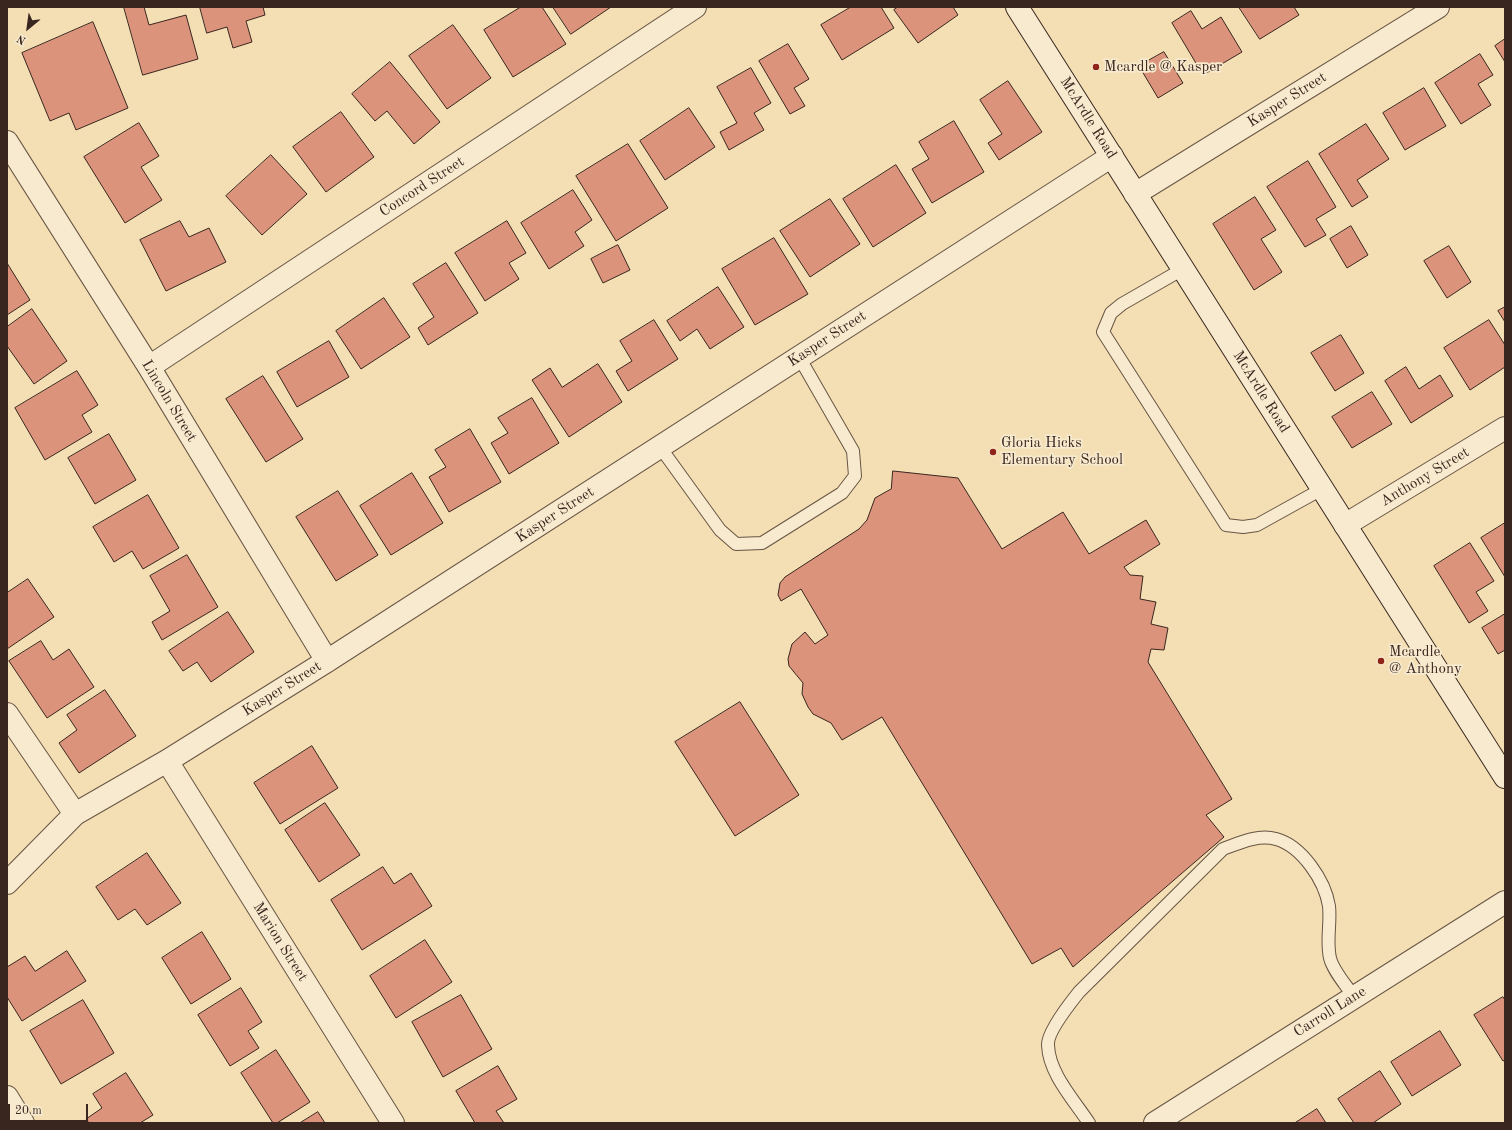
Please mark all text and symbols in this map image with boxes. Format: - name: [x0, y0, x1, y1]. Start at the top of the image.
- north arrow: [8, 8, 48, 48]
- text: N: [16, 32, 28, 46]
- place label: Mcardle @ Kasper: [1104, 58, 1222, 76]
- marker: Mcardle @ Kasper: [1091, 62, 1101, 72]
- street label: Kasper Street: [1244, 69, 1330, 131]
- street label: McArdle Road: [1056, 74, 1120, 162]
- street label: Concord Street: [376, 153, 468, 221]
- street label: Kasper Street: [784, 307, 870, 371]
- street label: McArdle Road: [1229, 348, 1293, 436]
- street label: Lincoln Street: [138, 357, 200, 445]
- place label: Gloria Hicks Elementary School: [1001, 434, 1123, 469]
- street label: Anthony Street: [1377, 443, 1473, 511]
- marker: Gloria Hicks Elementary School: [988, 447, 998, 457]
- street label: Kasper Street: [512, 483, 598, 547]
- place label: Mcardle @ Anthony: [1389, 643, 1462, 678]
- marker: Mcardle @ Anthony: [1376, 656, 1386, 666]
- street label: Kasper Street: [239, 658, 325, 720]
- street label: Marion Street: [249, 899, 311, 985]
- street label: Carroll Lane: [1290, 983, 1370, 1041]
- scale bar: [10, 1096, 90, 1122]
- text: 20 m: [15, 1105, 42, 1117]

